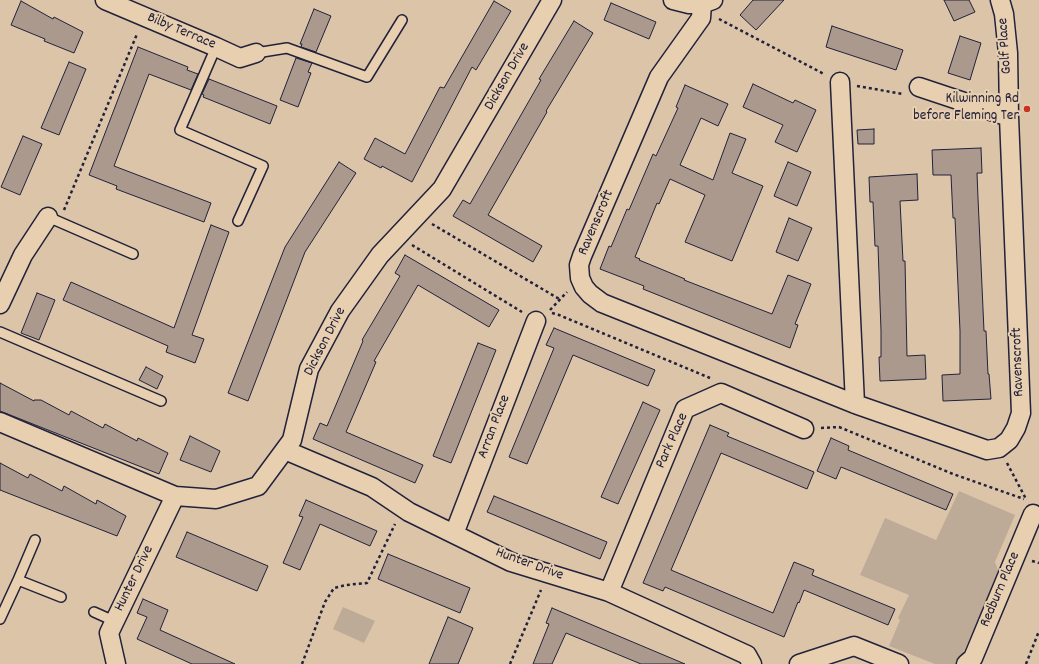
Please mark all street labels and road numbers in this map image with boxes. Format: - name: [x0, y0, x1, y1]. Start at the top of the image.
- street label: Bilby Terrace: [144, 9, 218, 55]
- street label: Golf Place: [995, 17, 1017, 75]
- street label: Dickson Drive: [481, 40, 535, 114]
- street label: Ravenscroft: [575, 187, 619, 259]
- street label: Dickson Drive: [301, 305, 351, 379]
- street label: Ravenscroft: [1009, 327, 1029, 397]
- street label: Arran Place: [475, 393, 515, 461]
- street label: Park Place: [653, 410, 693, 472]
- street label: Hunter Drive: [111, 543, 159, 615]
- street label: Hunter Drive: [493, 544, 565, 586]
- street label: Redburn Place: [977, 550, 1025, 630]

